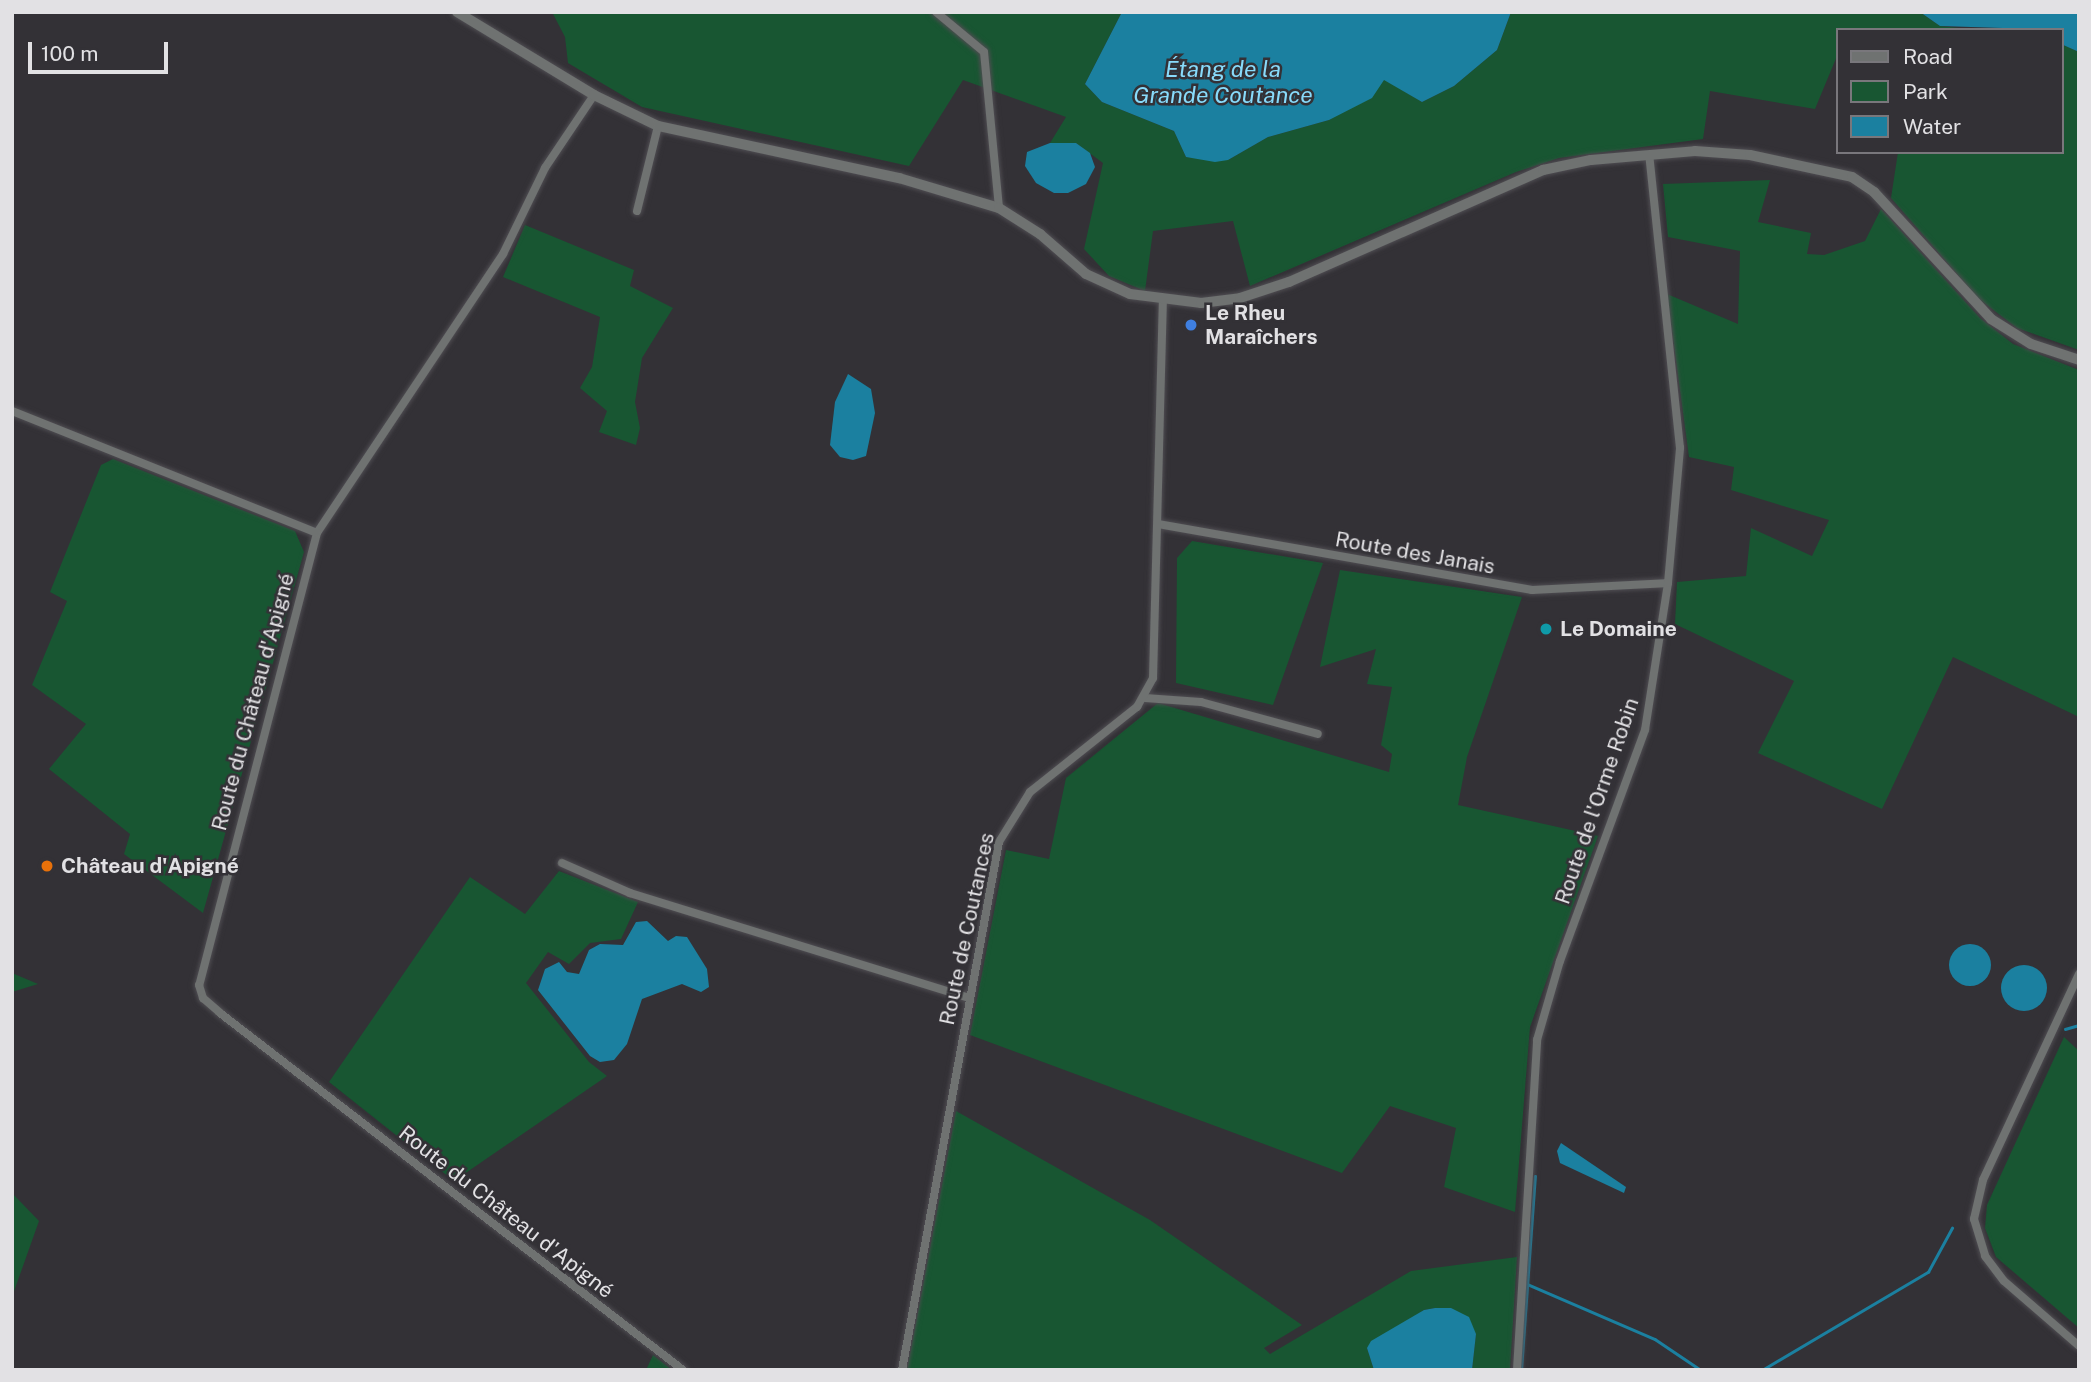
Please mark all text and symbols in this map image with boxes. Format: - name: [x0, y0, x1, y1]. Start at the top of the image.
- scale bar: [32, 28, 172, 72]
- legend: [1836, 28, 2063, 154]
- text: 100 m: [41, 41, 98, 66]
- text: Road: [1903, 44, 1953, 69]
- water label: Étang de la Grande Coutance: [1133, 55, 1313, 109]
- text: Park: [1903, 79, 1948, 104]
- text: Water: [1903, 114, 1961, 139]
- place label: Le Rheu Maraîchers: [1205, 300, 1318, 350]
- marker: Le Rheu Maraîchers: [1183, 317, 1199, 333]
- street label: Route des Janais: [1333, 527, 1497, 579]
- street label: Route du Château d'Apigné: [206, 570, 300, 834]
- place label: Le Domaine: [1560, 616, 1677, 642]
- marker: Le Domaine: [1538, 621, 1554, 637]
- street label: Route de l'Orme Robin: [1550, 694, 1644, 908]
- street label: Route de Coutances: [934, 830, 1000, 1028]
- place label: Château d'Apigné: [61, 853, 239, 879]
- marker: Château d'Apigné: [39, 858, 55, 874]
- street label: Route du Château d'Apigné: [393, 1120, 619, 1304]

